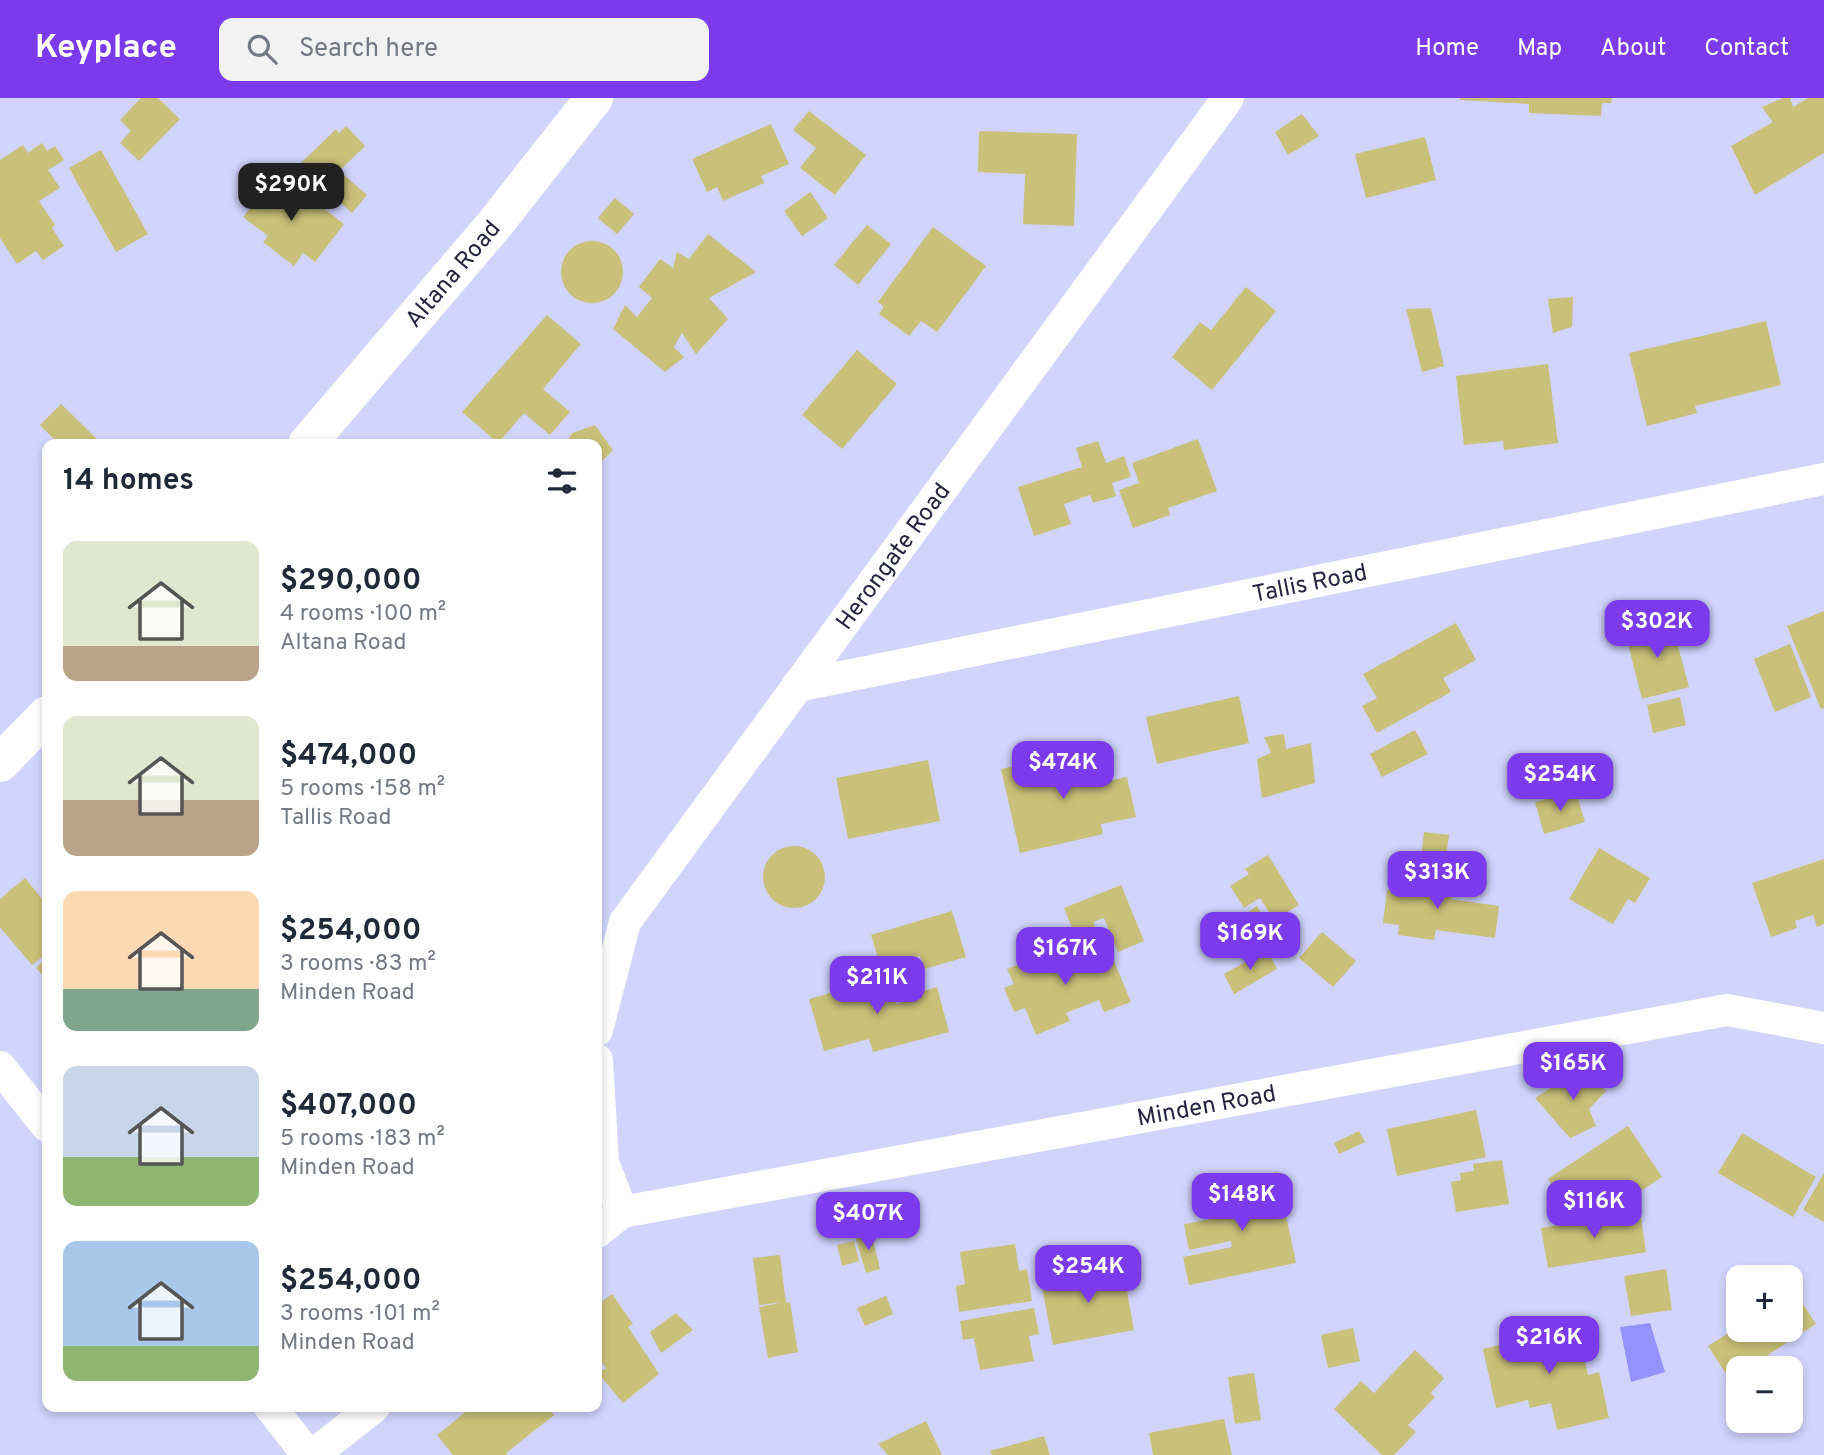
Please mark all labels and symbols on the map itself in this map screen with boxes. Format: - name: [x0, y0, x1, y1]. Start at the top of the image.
- pin: $290K: [242, 164, 340, 223]
- street label: Altana Road: [400, 215, 508, 335]
- street label: Herongate Road: [831, 478, 958, 637]
- street label: Tallis Road: [1250, 558, 1370, 611]
- pin: $302K: [1608, 601, 1706, 660]
- pin: $474K: [1014, 742, 1112, 801]
- pin: $254K: [1511, 754, 1609, 813]
- pin: $313K: [1388, 852, 1486, 911]
- pin: $169K: [1201, 912, 1299, 972]
- pin: $167K: [1016, 928, 1114, 987]
- pin: $211K: [828, 956, 926, 1016]
- pin: $165K: [1524, 1042, 1622, 1102]
- street label: Minden Road: [1135, 1080, 1279, 1135]
- pin: $148K: [1193, 1174, 1291, 1233]
- pin: $116K: [1545, 1180, 1643, 1240]
- pin: $407K: [819, 1192, 917, 1252]
- pin: $254K: [1039, 1246, 1137, 1305]
- pin: $216K: [1500, 1316, 1598, 1376]

